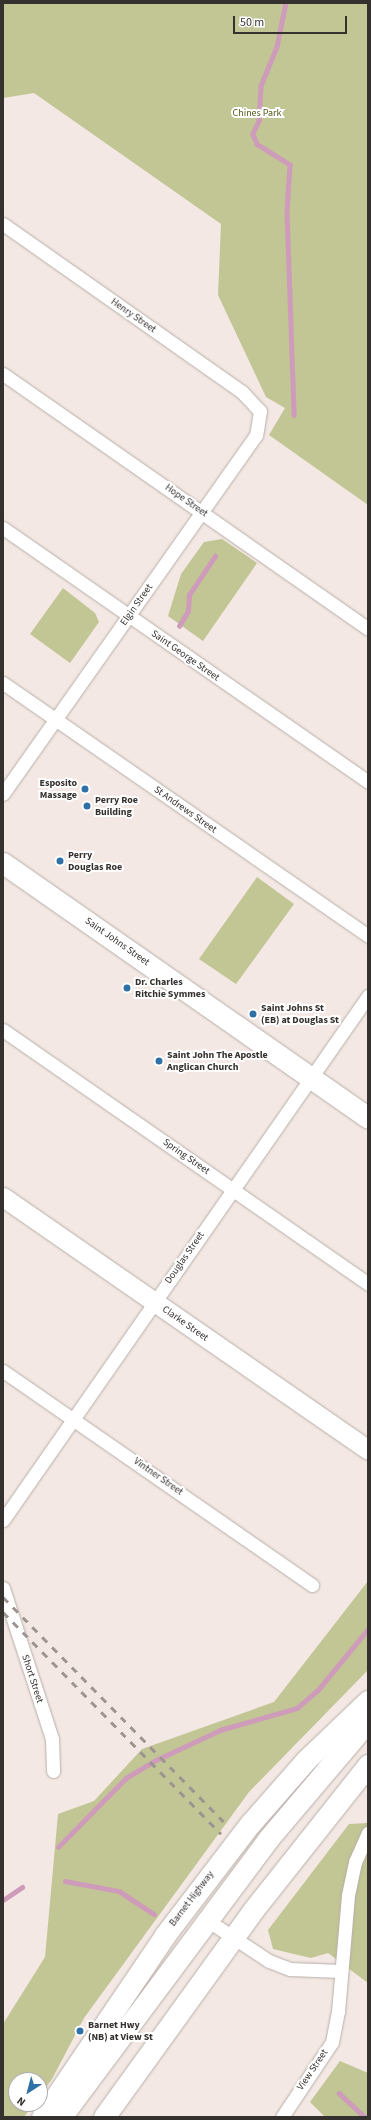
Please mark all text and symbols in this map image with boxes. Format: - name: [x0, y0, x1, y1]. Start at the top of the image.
- scale bar: [235, 8, 349, 34]
- text: 50 m: [240, 14, 264, 31]
- park label: Chines Park: [233, 108, 281, 120]
- street label: Henry Street: [108, 296, 158, 336]
- street label: Hope Street: [162, 482, 210, 520]
- street label: Elgin Street: [118, 582, 156, 628]
- street label: Saint George Street: [149, 628, 221, 684]
- place label: Esposito Massage: [39, 777, 77, 800]
- marker: Esposito Massage: [80, 784, 90, 794]
- street label: St Andrews Street: [151, 784, 219, 836]
- place label: Perry Roe Building: [95, 794, 138, 818]
- marker: Perry Roe Building: [82, 801, 92, 811]
- place label: Perry Douglas Roe: [68, 849, 122, 872]
- marker: Perry Douglas Roe: [55, 856, 65, 866]
- street label: Saint Johns Street: [82, 915, 152, 969]
- place label: Dr. Charles Ritchie Symmes: [135, 976, 205, 1000]
- marker: Dr. Charles Ritchie Symmes: [122, 983, 132, 993]
- place label: Saint Johns St (EB) at Douglas St: [261, 1002, 339, 1026]
- marker: Saint Johns St (EB) at Douglas St: [248, 1009, 258, 1019]
- place label: Saint John The Apostle Anglican Church: [167, 1049, 268, 1072]
- marker: Saint John The Apostle Anglican Church: [154, 1056, 164, 1066]
- street label: Spring Street: [160, 1136, 212, 1178]
- street label: Douglas Street: [163, 1230, 207, 1286]
- street label: Clarke Street: [160, 1304, 210, 1344]
- street label: Vintner Street: [131, 1456, 185, 1498]
- street label: Short Street: [19, 1653, 45, 1705]
- street label: Barnet Highway: [167, 1869, 217, 1929]
- place label: Barnet Hwy (NB) at View St: [88, 2019, 153, 2042]
- marker: Barnet Hwy (NB) at View St: [75, 2026, 85, 2036]
- street label: View Street: [295, 2047, 331, 2093]
- north arrow: [8, 2072, 48, 2112]
- text: N: [14, 2093, 29, 2110]

